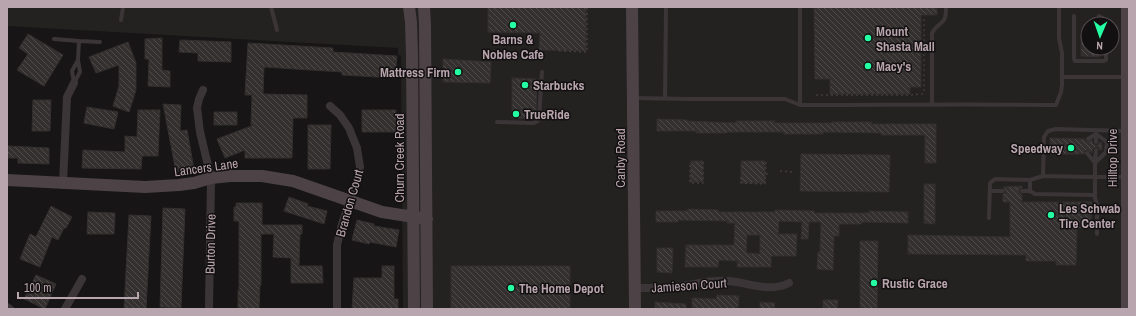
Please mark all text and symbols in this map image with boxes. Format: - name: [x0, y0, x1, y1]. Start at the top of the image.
- north arrow: [1080, 16, 1120, 56]
- marker: Barns & Nobles Cafe: [508, 20, 518, 30]
- place label: Mount Shasta Mall: [876, 23, 935, 55]
- place label: Barns & Nobles Cafe: [482, 31, 544, 63]
- marker: Mount Shasta Mall: [863, 33, 873, 43]
- text: N: [1096, 39, 1103, 53]
- place label: Macy's: [876, 58, 911, 75]
- marker: Macy's: [863, 61, 873, 71]
- place label: Mattress Firm: [380, 64, 450, 81]
- marker: Mattress Firm: [453, 67, 463, 77]
- place label: Starbucks: [533, 77, 585, 94]
- marker: Starbucks: [520, 80, 530, 90]
- place label: TrueRide: [524, 106, 570, 123]
- marker: TrueRide: [511, 109, 521, 119]
- street label: Churn Creek Road: [391, 113, 408, 202]
- street label: Canby Road: [612, 128, 629, 188]
- street label: Hilltop Drive: [1104, 129, 1121, 187]
- place label: Speedway: [1011, 140, 1063, 157]
- marker: Speedway: [1066, 143, 1076, 153]
- street label: Lancers Lane: [173, 155, 239, 180]
- street label: Brandon Court: [332, 167, 367, 239]
- place label: Les Schwab Tire Center: [1059, 200, 1121, 232]
- marker: Les Schwab Tire Center: [1046, 210, 1056, 220]
- street label: Burton Drive: [201, 214, 220, 274]
- scale bar: [18, 274, 138, 300]
- street label: Jamieson Court: [651, 274, 727, 297]
- place label: Rustic Grace: [882, 275, 948, 292]
- marker: Rustic Grace: [869, 278, 879, 288]
- text: 100 m: [24, 280, 51, 296]
- place label: The Home Depot: [519, 280, 604, 297]
- marker: The Home Depot: [506, 283, 516, 293]

